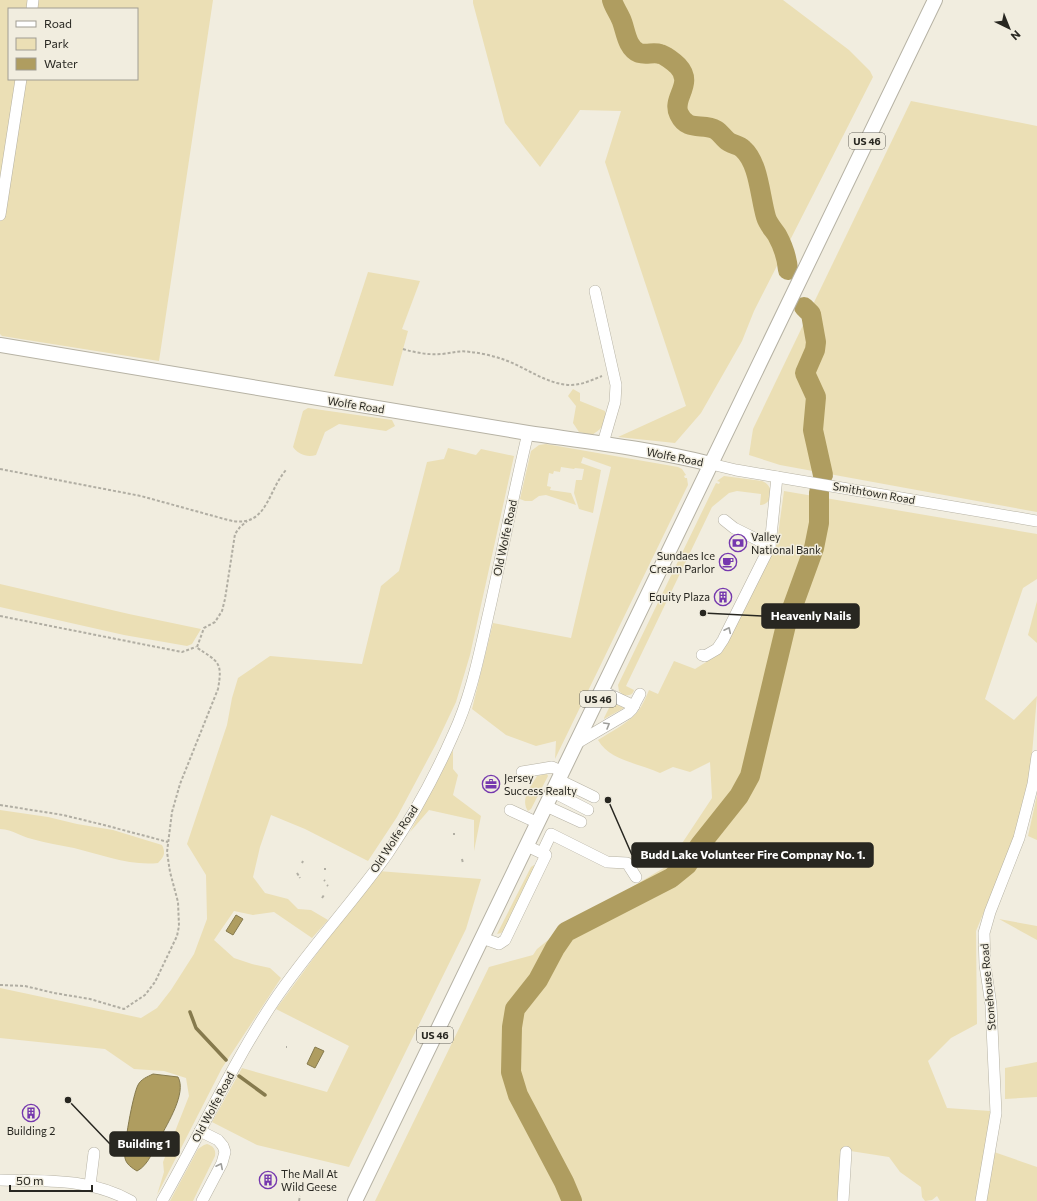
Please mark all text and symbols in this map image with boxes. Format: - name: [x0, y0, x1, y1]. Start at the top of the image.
- legend: [8, 8, 138, 80]
- north arrow: [989, 8, 1029, 48]
- text: Road: [44, 16, 72, 30]
- text: N: [1009, 28, 1024, 43]
- text: Park: [44, 36, 70, 50]
- text: Water: [44, 56, 78, 70]
- road number: US 46: [849, 133, 885, 149]
- street label: Wolfe Road: [327, 394, 385, 415]
- street label: Wolfe Road: [646, 445, 705, 468]
- street label: Smithtown Road: [832, 479, 916, 506]
- street label: Old Wolfe Road: [490, 499, 519, 577]
- place label: Valley National Bank: [751, 530, 821, 556]
- bank icon: Valley National Bank: [728, 533, 748, 553]
- place label: Sundaes Ice Cream Parlor: [649, 549, 716, 575]
- cafe icon: Sundaes Ice Cream Parlor: [718, 552, 738, 572]
- building icon: Equity Plaza: [713, 587, 733, 607]
- place label: Equity Plaza: [649, 590, 710, 603]
- callout: Heavenly Nails: [762, 604, 859, 628]
- text: Heavenly Nails: [771, 608, 852, 622]
- one-way arrow: [723, 627, 731, 634]
- road number: US 46: [580, 691, 616, 707]
- one-way arrow: [603, 723, 610, 730]
- place label: Jersey Success Realty: [504, 771, 577, 797]
- office icon: Jersey Success Realty: [481, 774, 501, 794]
- street label: Old Wolfe Road: [367, 803, 420, 875]
- callout: Budd Lake Volunteer Fire Compnay No. 1.: [632, 843, 873, 867]
- text: Budd Lake Volunteer Fire Compnay No. 1.: [640, 847, 866, 861]
- street label: Stonehouse Road: [977, 943, 998, 1031]
- road number: US 46: [417, 1027, 453, 1043]
- street label: Old Wolfe Road: [189, 1069, 237, 1144]
- building icon: Building 2: [21, 1103, 41, 1123]
- place label: Building 2: [7, 1124, 55, 1137]
- callout: Building 1: [110, 1132, 179, 1156]
- text: Building 1: [117, 1136, 171, 1150]
- one-way arrow: [215, 1163, 223, 1171]
- scale bar: [10, 1167, 92, 1193]
- place label: The Mall At Wild Geese: [281, 1167, 338, 1193]
- building icon: The Mall At Wild Geese: [258, 1170, 278, 1190]
- text: 50 m: [16, 1173, 44, 1187]

